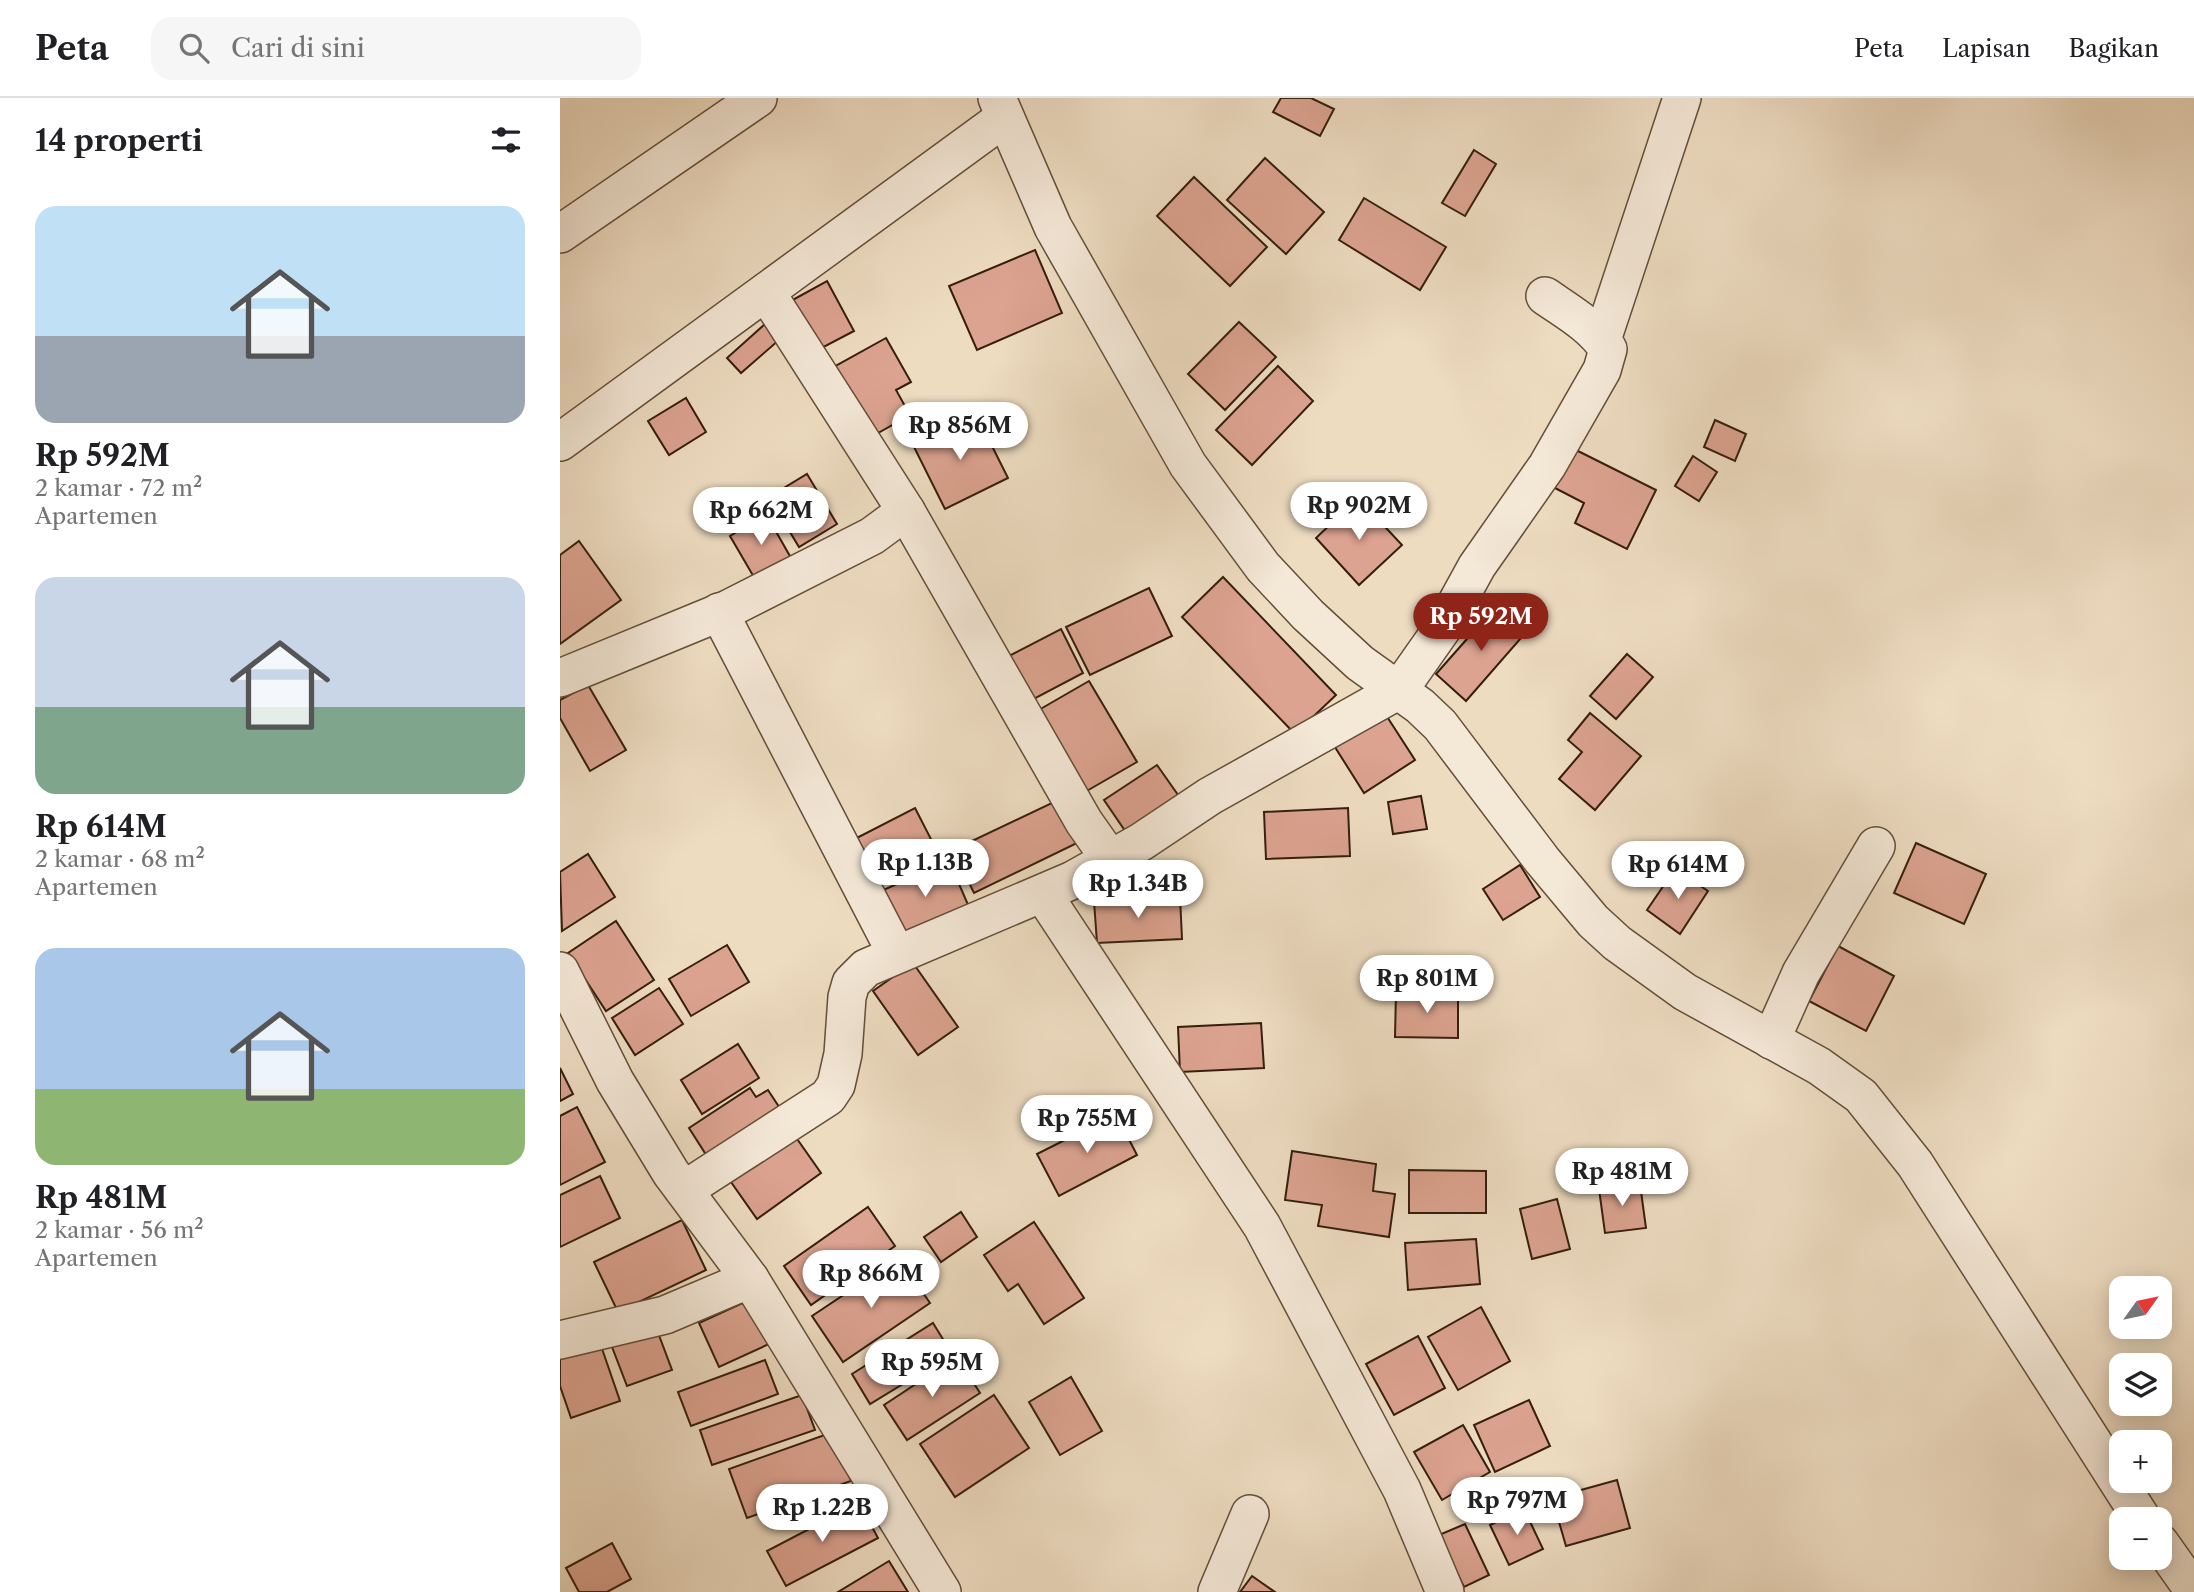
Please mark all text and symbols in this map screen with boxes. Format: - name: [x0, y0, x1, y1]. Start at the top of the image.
- search box: [151, 17, 641, 80]
- text: Peta: [35, 28, 109, 69]
- icon: search: [175, 29, 213, 67]
- text: Cari di sini: [231, 32, 365, 64]
- text: Peta: [1854, 34, 1904, 63]
- text: Lapisan: [1942, 34, 2031, 63]
- text: Bagikan: [2069, 34, 2159, 63]
- icon: filters: [487, 121, 525, 159]
- text: 14 properti: [35, 122, 203, 159]
- icon: home: [217, 251, 343, 377]
- pin: Rp 856M: [895, 402, 1025, 462]
- text: Rp 856M: [908, 411, 1012, 439]
- text: Rp 592M: [35, 437, 170, 474]
- text: 2 kamar · 72 m²: [35, 474, 202, 502]
- pin: Rp 902M: [1294, 482, 1424, 542]
- pin: Rp 662M: [696, 488, 826, 547]
- text: Rp 902M: [1306, 491, 1412, 519]
- text: Rp 662M: [709, 496, 813, 524]
- text: Apartemen: [35, 502, 158, 530]
- pin: Rp 592M: [1416, 594, 1546, 653]
- text: Rp 592M: [1429, 602, 1533, 630]
- icon: home: [217, 622, 343, 748]
- text: Rp 614M: [35, 808, 167, 845]
- pin: Rp 1.13B: [853, 840, 997, 899]
- pin: Rp 614M: [1613, 842, 1743, 901]
- text: 2 kamar · 68 m²: [35, 845, 205, 873]
- text: Rp 1.13B: [877, 848, 973, 876]
- text: Rp 614M: [1627, 850, 1729, 878]
- pin: Rp 1.34B: [1066, 860, 1210, 920]
- text: Rp 1.34B: [1088, 869, 1188, 897]
- text: Apartemen: [35, 873, 158, 901]
- pin: Rp 801M: [1362, 956, 1492, 1015]
- text: Rp 801M: [1376, 964, 1478, 992]
- icon: home: [217, 993, 343, 1119]
- pin: Rp 755M: [1022, 1096, 1152, 1155]
- text: Rp 755M: [1037, 1104, 1137, 1132]
- pin: Rp 481M: [1557, 1148, 1687, 1208]
- text: Rp 481M: [1571, 1157, 1673, 1185]
- text: Rp 481M: [35, 1179, 167, 1216]
- text: 2 kamar · 56 m²: [35, 1216, 204, 1244]
- text: Apartemen: [35, 1244, 158, 1272]
- pin: Rp 866M: [806, 1250, 936, 1310]
- text: Rp 866M: [819, 1259, 923, 1287]
- north arrow: [2109, 1276, 2172, 1339]
- map controls: [2109, 1276, 2172, 1570]
- pin: Rp 595M: [867, 1340, 997, 1399]
- text: Rp 595M: [881, 1348, 983, 1376]
- button: layers: [2109, 1353, 2172, 1416]
- button: +: [2109, 1430, 2172, 1493]
- pin: Rp 797M: [1452, 1478, 1582, 1537]
- pin: Rp 1.22B: [750, 1484, 894, 1544]
- text: Rp 797M: [1466, 1486, 1568, 1514]
- text: Rp 1.22B: [772, 1493, 872, 1521]
- button: −: [2109, 1507, 2172, 1570]

